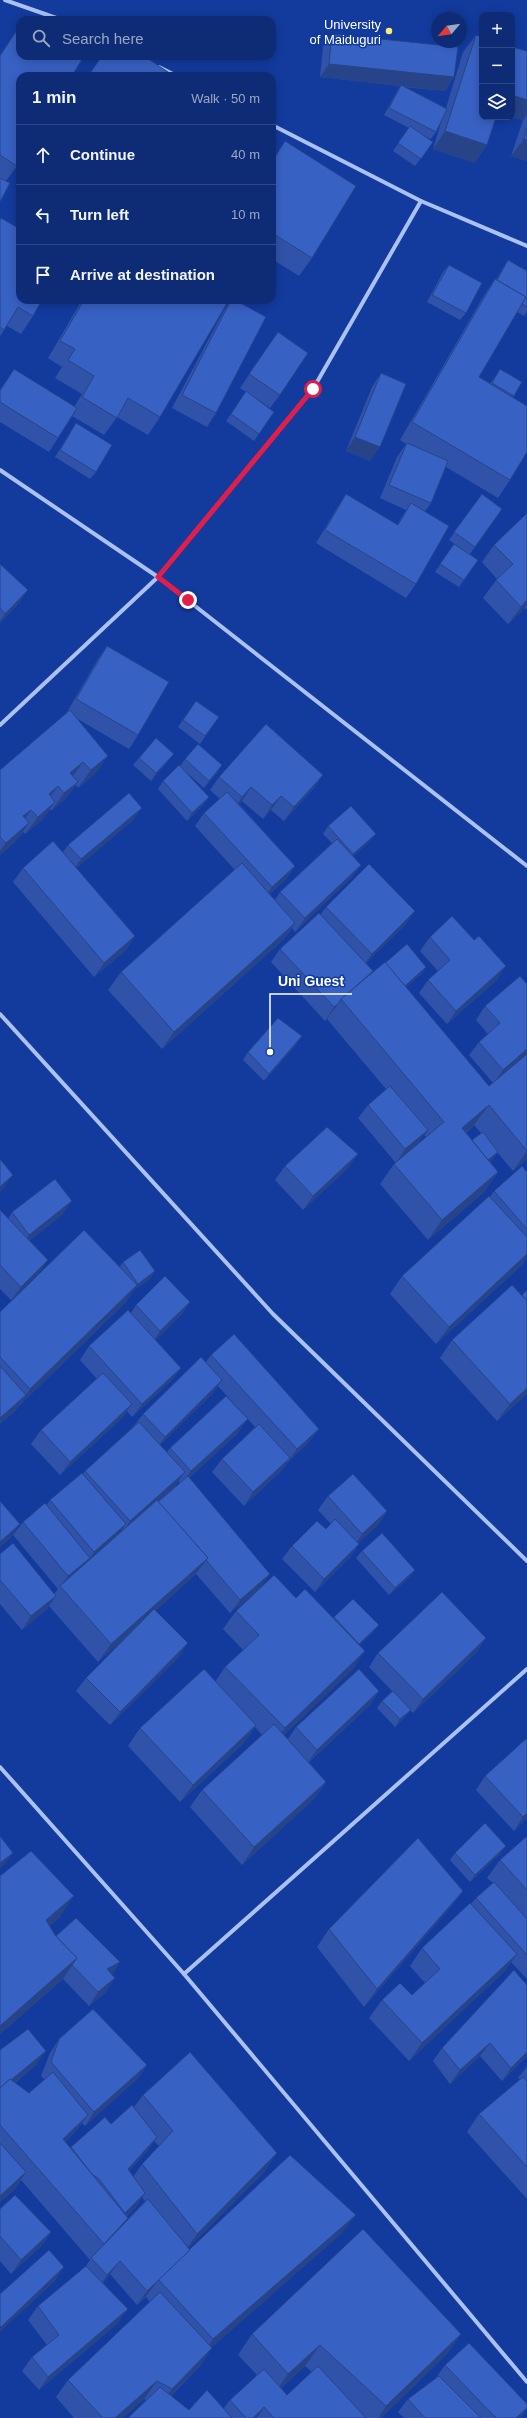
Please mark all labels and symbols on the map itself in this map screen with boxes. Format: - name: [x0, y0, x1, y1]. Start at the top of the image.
- north arrow: [431, 12, 467, 48]
- place label: University of Maiduguri: [309, 17, 381, 47]
- marker: University of Maiduguri: [384, 26, 394, 36]
- route start: [304, 380, 322, 398]
- route end: [179, 591, 197, 609]
- callout: Uni Guest: [270, 968, 352, 994]
- text: Uni Guest: [278, 973, 344, 989]

